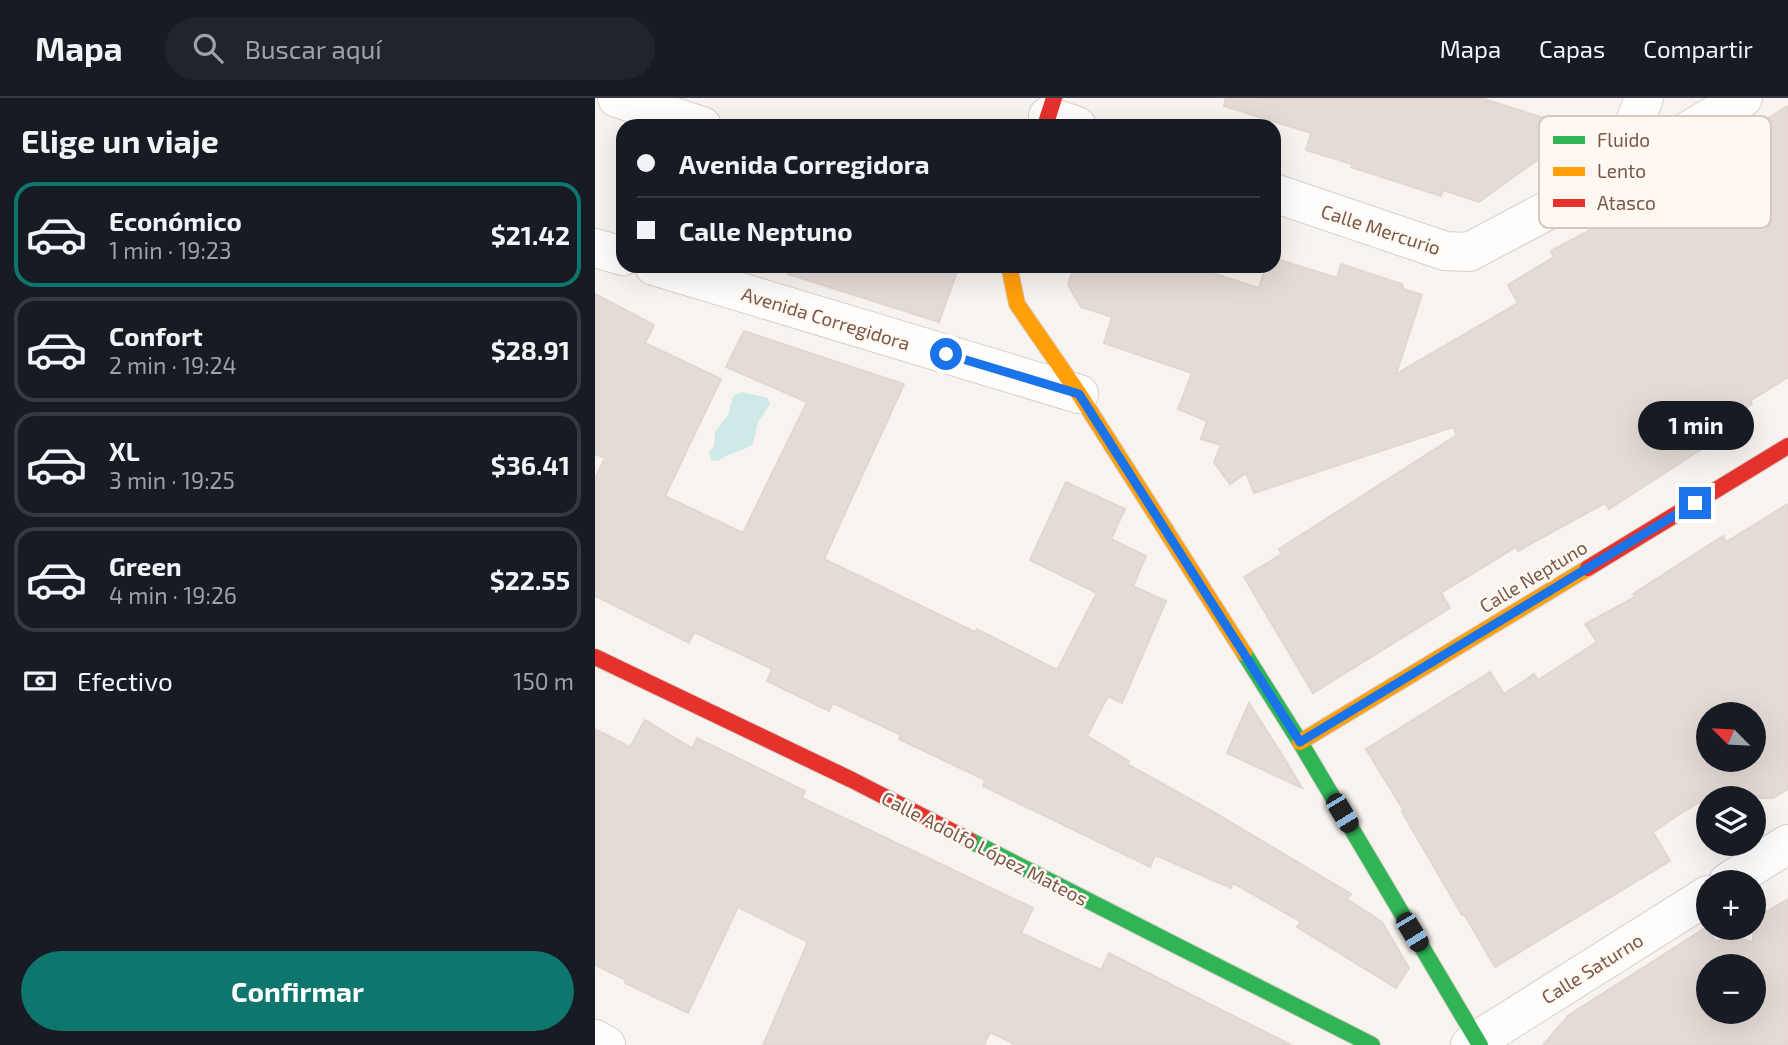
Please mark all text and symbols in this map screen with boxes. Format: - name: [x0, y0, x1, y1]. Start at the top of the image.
- search box: [165, 17, 655, 80]
- text: Mapa: [35, 28, 123, 68]
- icon: search: [189, 29, 227, 67]
- text: Buscar aquí: [245, 33, 382, 64]
- text: Mapa: [1440, 34, 1501, 63]
- text: Capas: [1539, 34, 1605, 63]
- text: Compartir: [1643, 34, 1753, 63]
- legend: [1539, 116, 1771, 228]
- text: Elige un viaje: [21, 121, 219, 159]
- text: Fluido: [1597, 128, 1650, 151]
- text: Avenida Corregidora: [679, 148, 930, 179]
- text: Lento: [1597, 159, 1646, 182]
- text: Atasco: [1597, 191, 1656, 214]
- street label: Calle Mercurio: [1318, 199, 1444, 259]
- icon: car: [25, 203, 88, 266]
- text: Económico: [109, 205, 242, 236]
- text: Calle Neptuno: [679, 215, 853, 246]
- text: $21.42: [491, 219, 570, 250]
- text: 1 min · 19:23: [109, 236, 232, 264]
- street label: Avenida Corregidora: [739, 281, 913, 355]
- icon: car: [25, 318, 88, 381]
- text: Confort: [109, 320, 203, 351]
- text: $28.91: [491, 334, 570, 365]
- route start: [930, 338, 962, 370]
- text: 2 min · 19:24: [109, 351, 237, 379]
- callout: 1 min: [1637, 402, 1753, 450]
- text: 1 min: [1668, 411, 1724, 439]
- icon: car: [25, 433, 88, 496]
- text: XL: [109, 435, 140, 466]
- text: $36.41: [491, 449, 570, 480]
- text: 3 min · 19:25: [109, 466, 235, 494]
- route end: [1679, 487, 1711, 519]
- street label: Calle Neptuno: [1475, 535, 1591, 617]
- icon: car: [25, 548, 88, 611]
- text: Green: [109, 550, 182, 581]
- text: $22.55: [490, 564, 570, 595]
- text: 4 min · 19:26: [109, 581, 237, 609]
- icon: cash: [21, 662, 59, 700]
- text: Efectivo: [77, 665, 173, 696]
- text: 150 m: [513, 667, 574, 695]
- north arrow: [1696, 702, 1766, 772]
- map controls: [1696, 702, 1766, 1024]
- street label: Calle Adolfo López Mateos: [878, 786, 1092, 910]
- button: layers: [1696, 786, 1766, 856]
- car: [1323, 790, 1362, 836]
- button: +: [1696, 870, 1766, 940]
- car: [1393, 909, 1432, 955]
- street label: Calle Saturno: [1537, 928, 1647, 1008]
- button: Confirmar: [21, 951, 574, 1031]
- button: −: [1696, 954, 1766, 1024]

